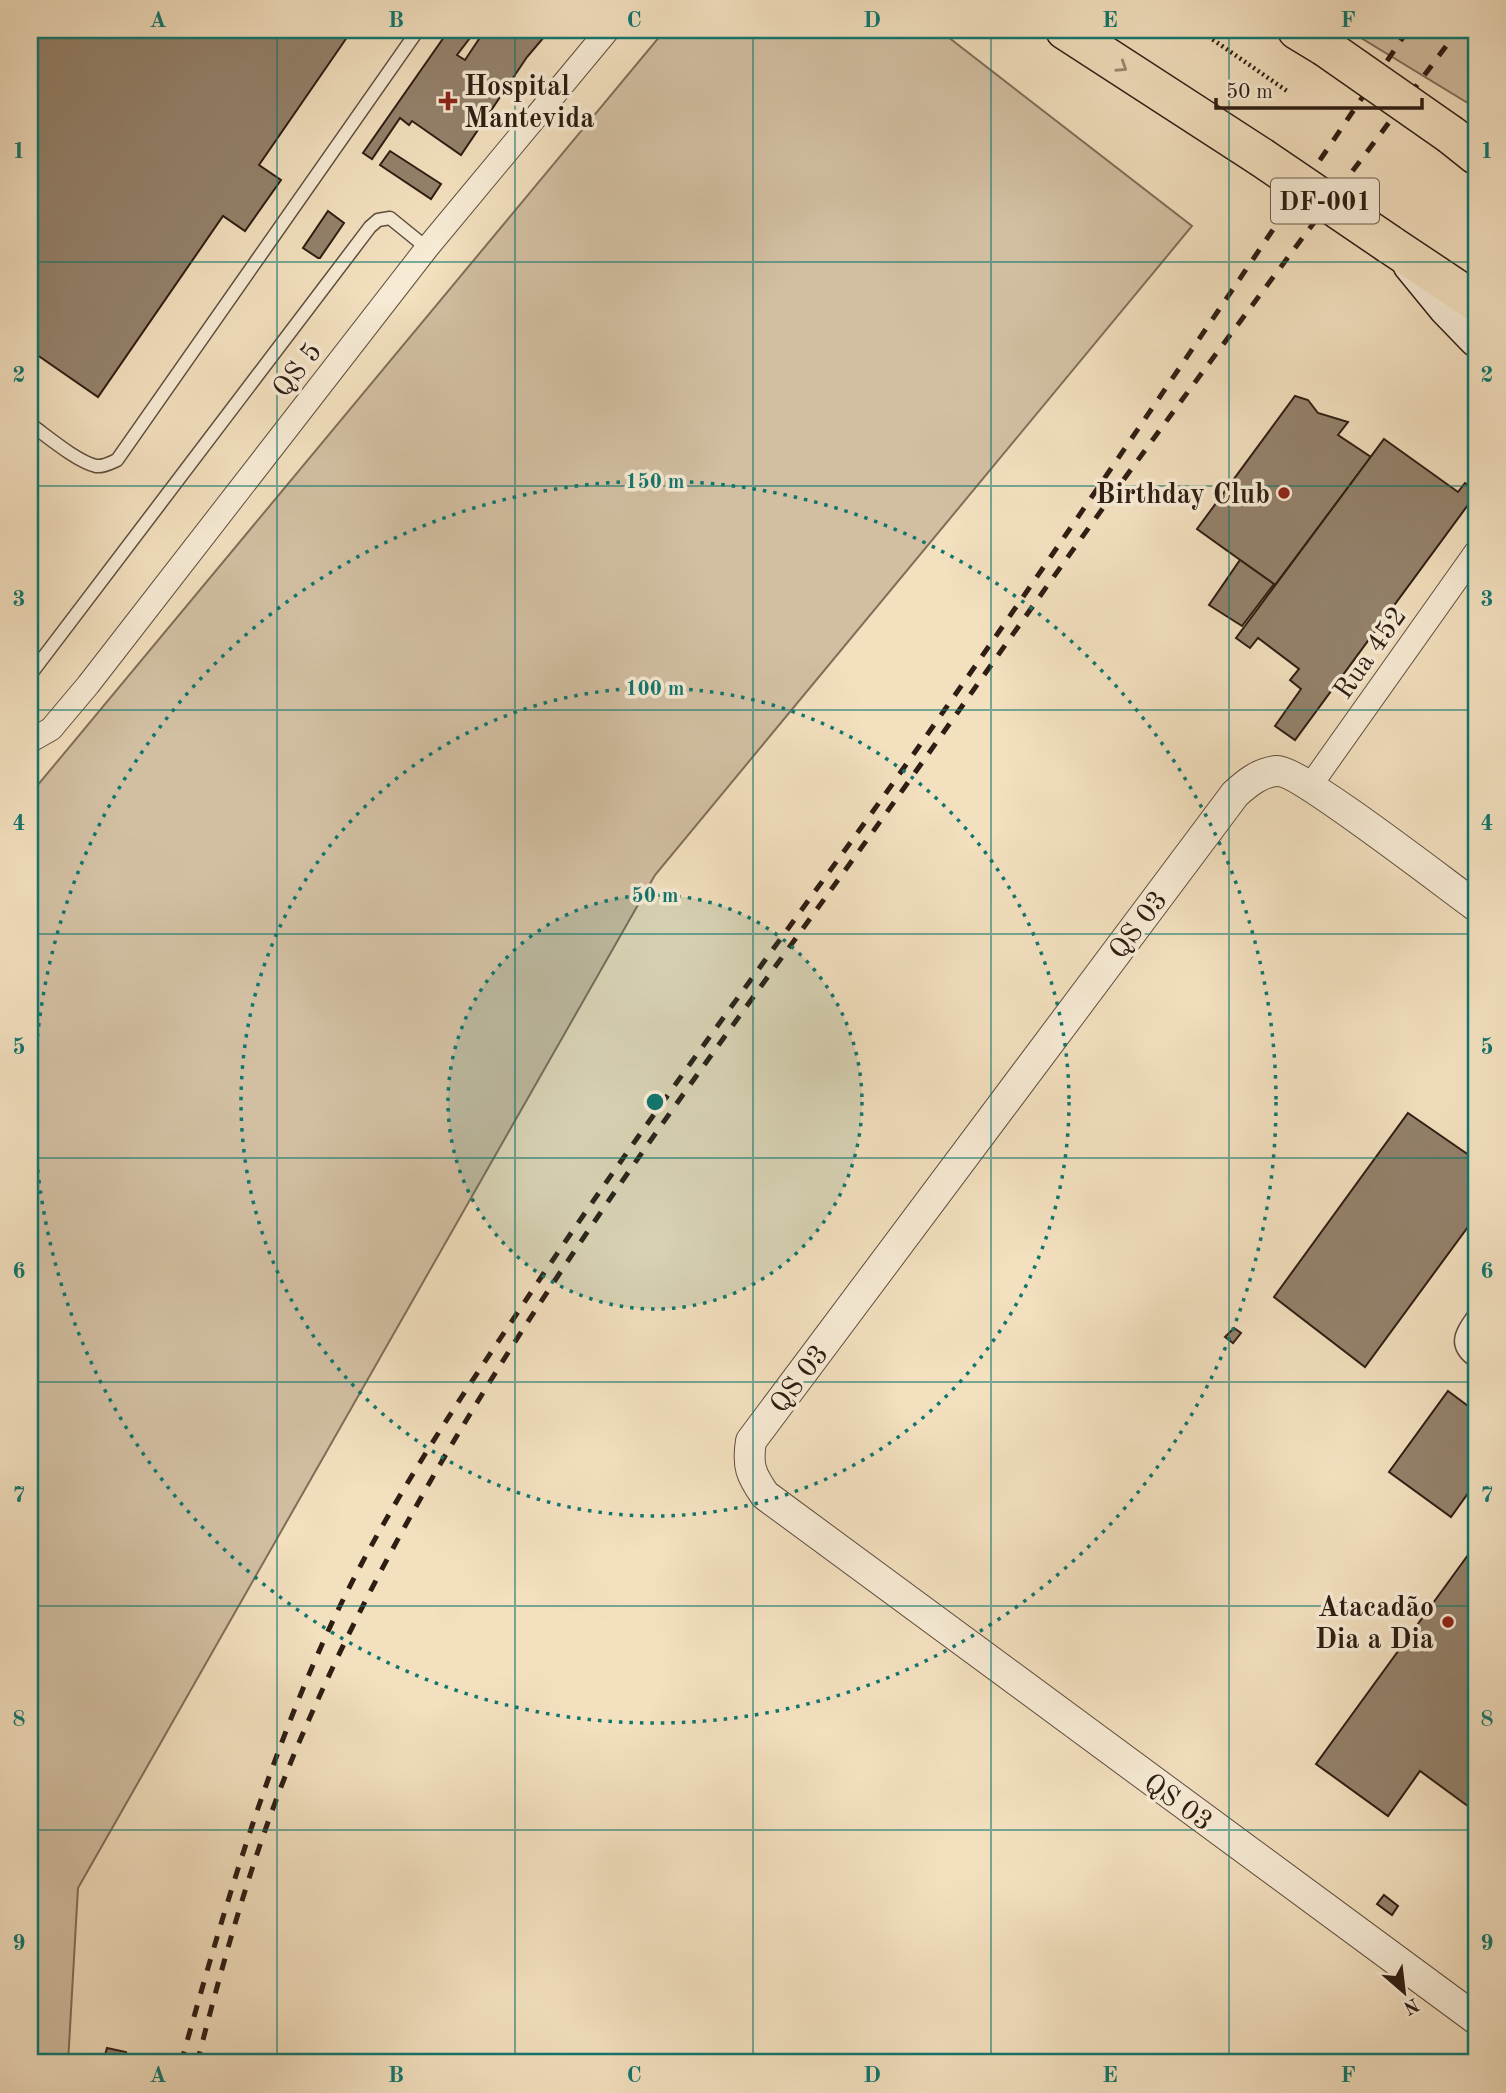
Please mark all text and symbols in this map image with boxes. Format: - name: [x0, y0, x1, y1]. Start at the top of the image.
- text: A: [149, 9, 167, 32]
- text: B: [388, 9, 404, 32]
- text: C: [626, 9, 642, 32]
- text: D: [863, 9, 881, 32]
- text: E: [1102, 9, 1118, 32]
- text: F: [1340, 9, 1356, 32]
- one-way arrow: [1114, 58, 1127, 71]
- scale bar: [1216, 66, 1422, 110]
- place label: Hospital Mantevida: [464, 74, 595, 134]
- text: 50 m: [1226, 82, 1273, 103]
- marker: Hospital Mantevida: [438, 91, 458, 111]
- text: 1: [12, 140, 26, 163]
- text: 1: [1480, 140, 1494, 163]
- road number: DF-001: [1271, 178, 1379, 224]
- street label: QS 5: [269, 338, 328, 404]
- text: 2: [12, 364, 26, 387]
- text: 2: [1480, 364, 1494, 387]
- text: 150 m: [625, 472, 685, 493]
- place label: Birthday Club: [1096, 482, 1270, 510]
- marker: Birthday Club: [1276, 485, 1292, 501]
- text: 3: [12, 588, 26, 611]
- text: 3: [1480, 588, 1494, 611]
- street label: Rua 452: [1330, 603, 1413, 705]
- text: 100 m: [625, 679, 685, 700]
- text: 4: [12, 812, 26, 835]
- text: 4: [1480, 812, 1494, 835]
- text: 50 m: [631, 886, 679, 907]
- street label: QS 03: [1105, 887, 1174, 965]
- text: 5: [12, 1036, 26, 1059]
- text: 5: [1480, 1036, 1494, 1059]
- centre of rings: [643, 1090, 667, 1114]
- text: 6: [12, 1260, 26, 1283]
- text: 6: [1480, 1260, 1494, 1283]
- street label: QS 03: [766, 1341, 835, 1419]
- text: 7: [12, 1484, 26, 1507]
- text: 7: [1480, 1484, 1494, 1507]
- place label: Atacadão Dia a Dia: [1315, 1595, 1434, 1655]
- marker: Atacadão Dia a Dia: [1440, 1614, 1456, 1630]
- text: 8: [12, 1708, 26, 1731]
- text: 8: [1480, 1708, 1494, 1731]
- street label: QS 03: [1138, 1769, 1217, 1837]
- text: 9: [12, 1932, 26, 1955]
- text: 9: [1480, 1932, 1494, 1955]
- north arrow: [1370, 1956, 1440, 2026]
- text: N: [1400, 1993, 1422, 2017]
- text: A: [149, 2064, 167, 2087]
- text: B: [388, 2064, 404, 2087]
- text: C: [626, 2064, 642, 2087]
- text: D: [863, 2064, 881, 2087]
- text: E: [1102, 2064, 1118, 2087]
- text: F: [1340, 2064, 1356, 2087]

